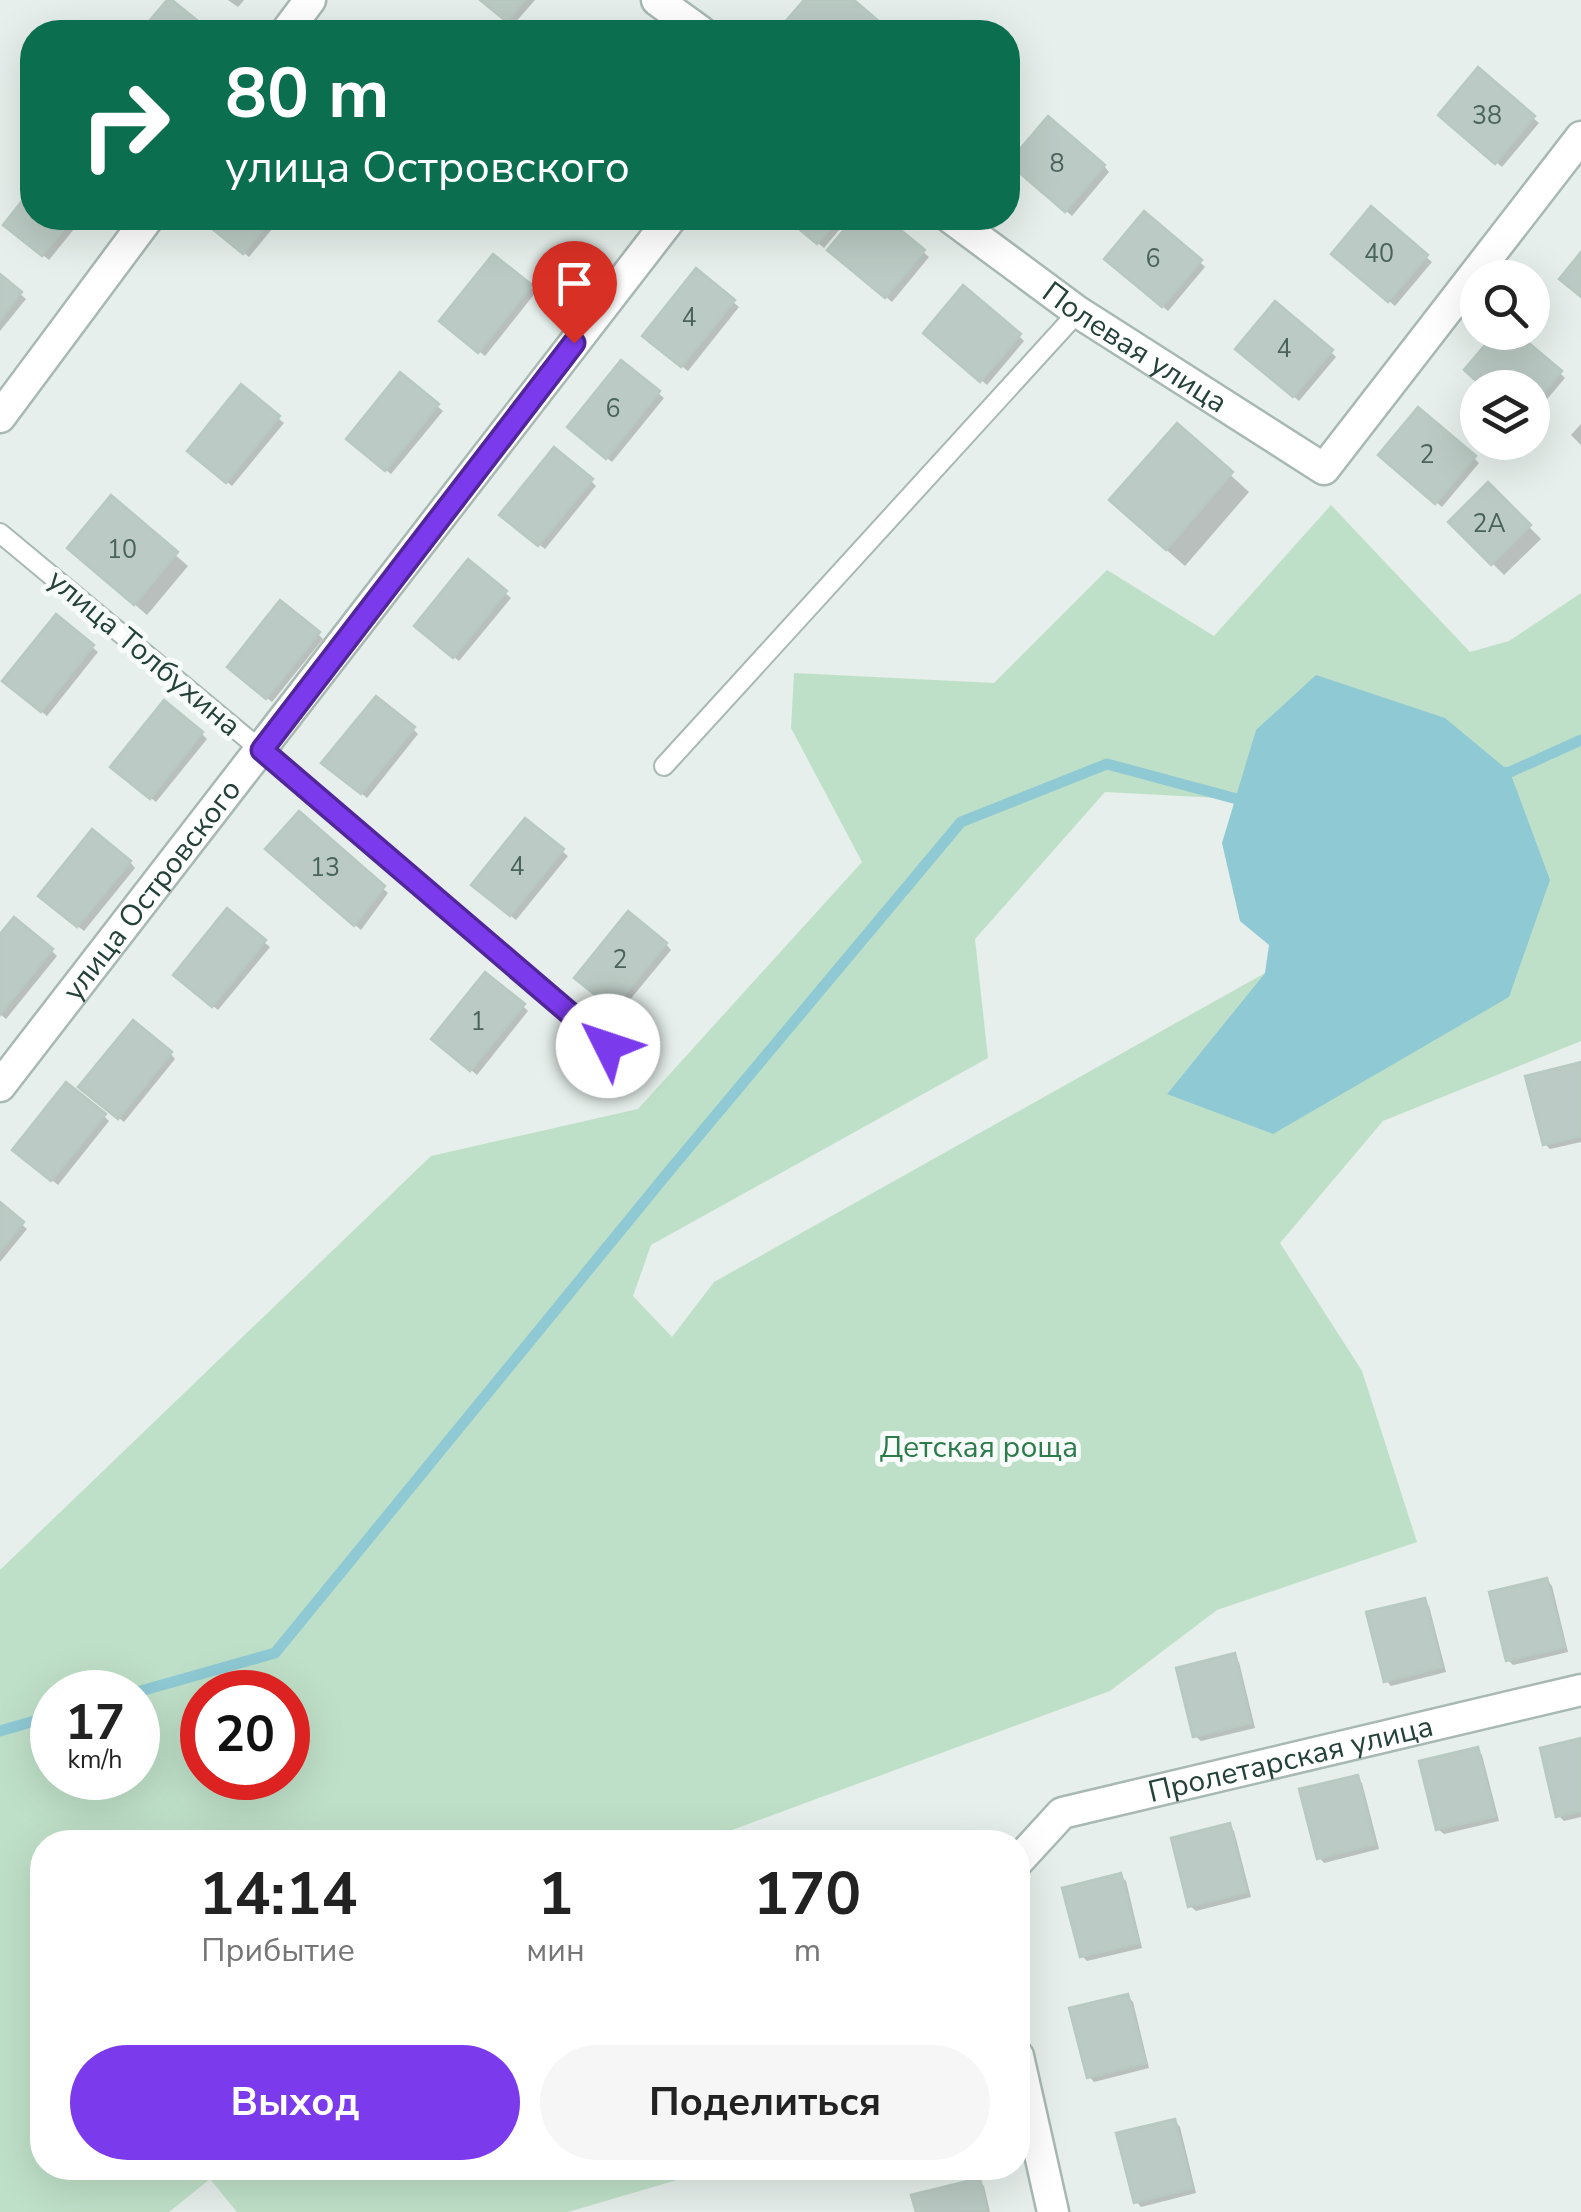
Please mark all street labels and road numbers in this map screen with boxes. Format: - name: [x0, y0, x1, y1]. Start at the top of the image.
- street label: Полевая улица: [1034, 272, 1235, 423]
- street label: улица Толбухина: [39, 560, 249, 746]
- street label: улица Островского: [53, 770, 251, 1009]
- street label: Пролетарская улица: [1144, 1705, 1437, 1812]

